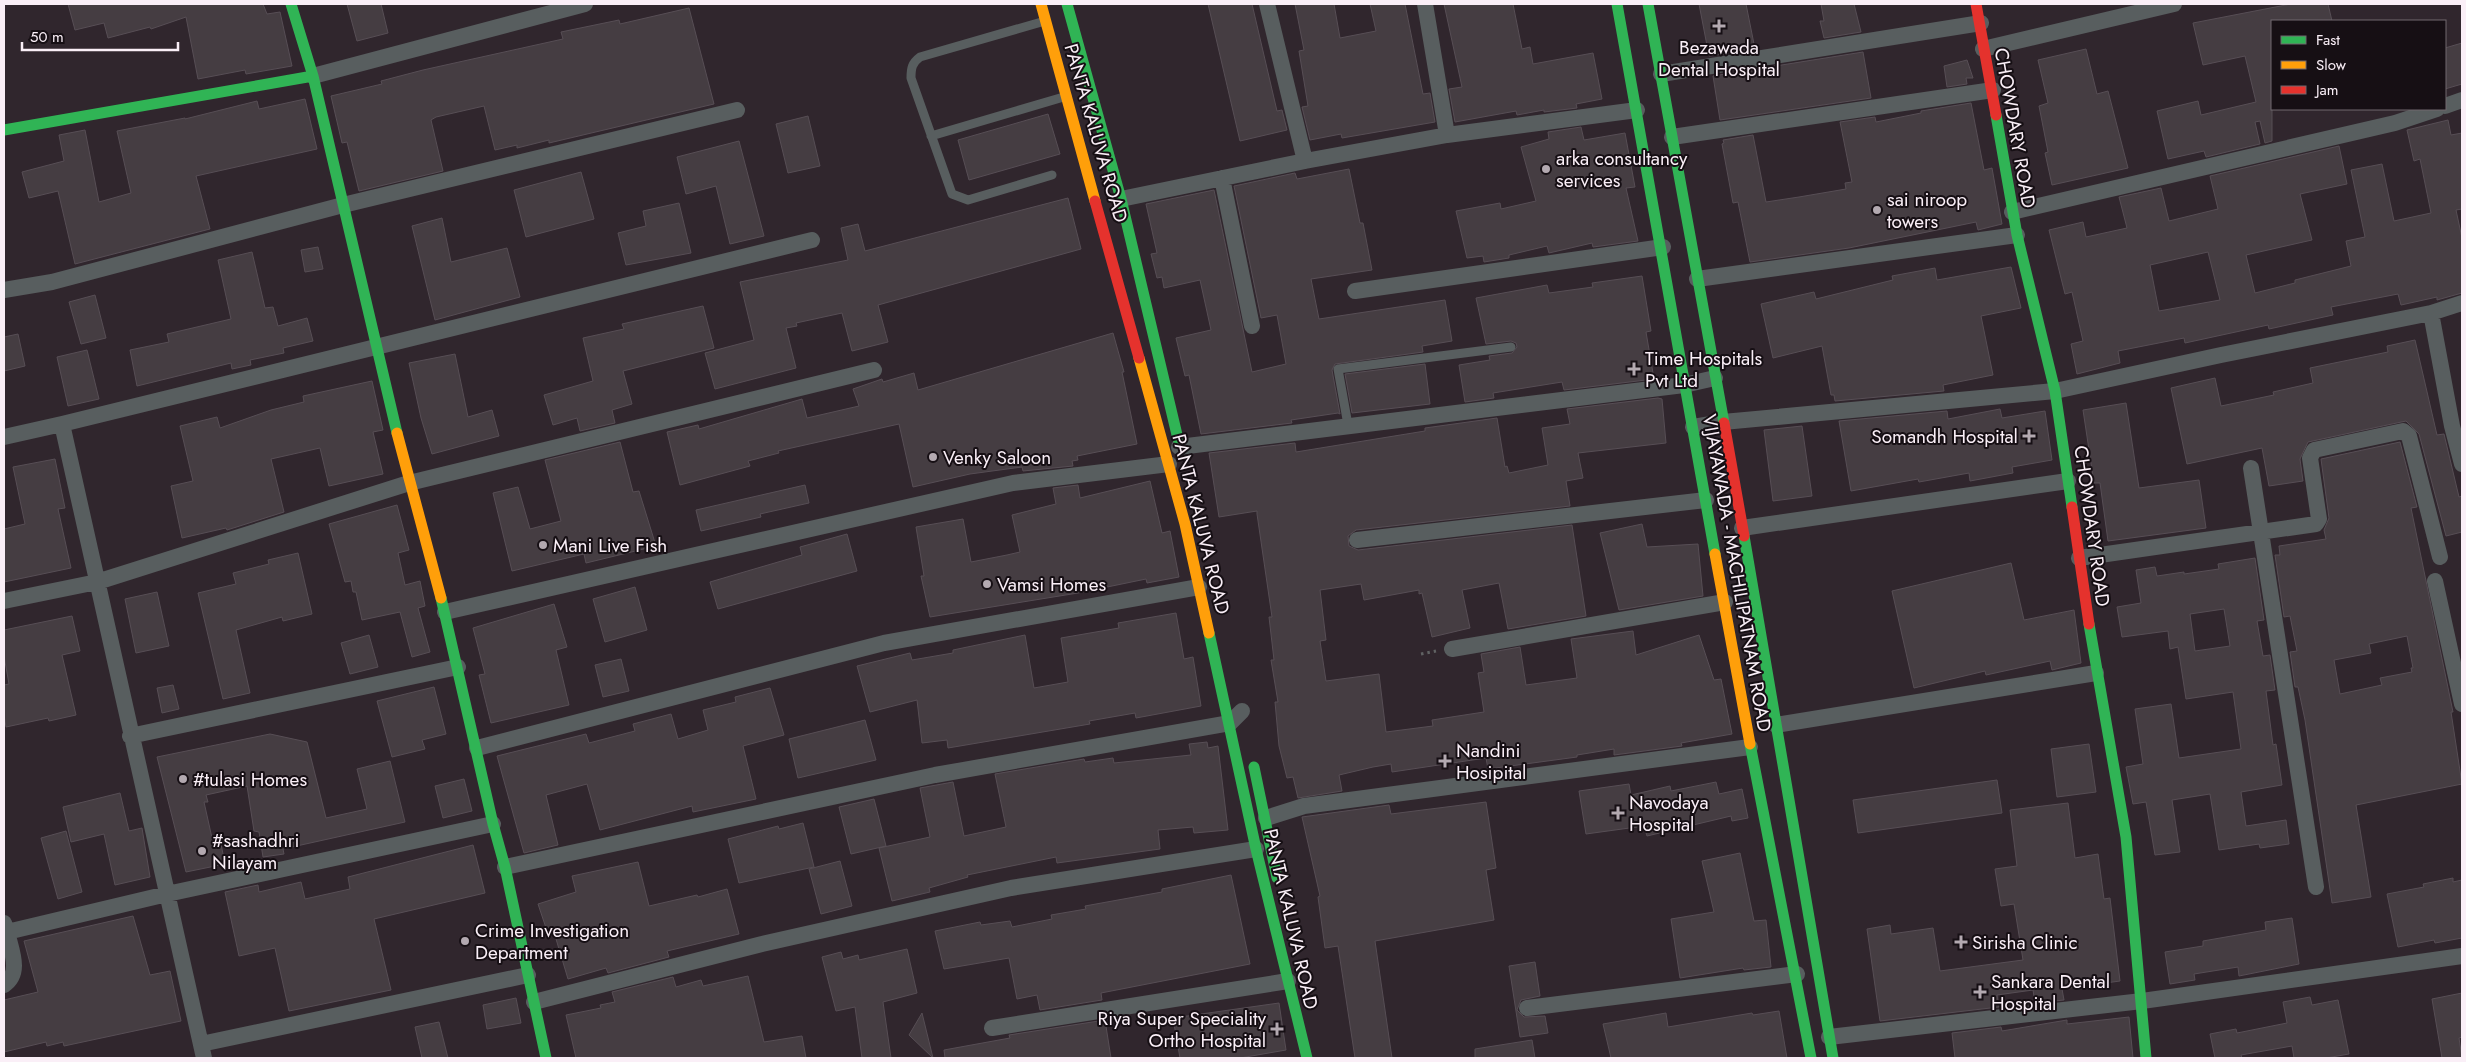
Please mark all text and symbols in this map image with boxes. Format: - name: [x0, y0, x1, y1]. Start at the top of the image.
- marker: Bezawada Dental Hospital: [1712, 19, 1726, 33]
- scale bar: [22, 20, 179, 52]
- legend: [2271, 20, 2446, 110]
- text: 50 m: [30, 26, 64, 48]
- text: Fast: [2316, 29, 2340, 51]
- place label: Bezawada Dental Hospital: [1658, 34, 1780, 83]
- street label: PANTA KALUVA ROAD: [1058, 41, 1134, 226]
- street label: CHOWDARY ROAD: [1988, 46, 2042, 210]
- text: Slow: [2316, 54, 2347, 76]
- text: Jam: [2314, 79, 2339, 101]
- place label: arka consultancy services: [1556, 145, 1688, 194]
- marker: arka consultancy services: [1540, 163, 1552, 175]
- place label: sai niroop towers: [1887, 186, 1967, 235]
- marker: sai niroop towers: [1871, 204, 1883, 216]
- place label: Time Hospitals Pvt Ltd: [1645, 345, 1763, 394]
- marker: Time Hospitals Pvt Ltd: [1627, 362, 1641, 376]
- street label: VIJAYAWADA - MACHILIPATNAM ROAD: [1696, 412, 1778, 734]
- place label: Somandh Hospital: [1871, 423, 2018, 450]
- marker: Somandh Hospital: [2022, 429, 2036, 443]
- street label: PANTA KALUVA ROAD: [1166, 431, 1236, 617]
- place label: Venky Saloon: [943, 444, 1051, 471]
- street label: CHOWDARY ROAD: [2067, 444, 2117, 608]
- marker: Venky Saloon: [927, 451, 939, 463]
- place label: Mani Live Fish: [553, 532, 667, 559]
- marker: Mani Live Fish: [537, 539, 549, 551]
- place label: Vamsi Homes: [997, 571, 1106, 598]
- marker: Vamsi Homes: [981, 578, 993, 590]
- place label: Nandini Hosipital: [1456, 737, 1526, 786]
- marker: Nandini Hosipital: [1438, 754, 1452, 768]
- place label: #tulasi Homes: [193, 766, 307, 793]
- marker: #tulasi Homes: [177, 773, 189, 785]
- place label: Navodaya Hospital: [1629, 789, 1709, 838]
- marker: Navodaya Hospital: [1611, 806, 1625, 820]
- street label: PANTA KALUVA ROAD: [1257, 826, 1325, 1012]
- place label: #sashadhri Nilayam: [212, 827, 299, 876]
- marker: #sashadhri Nilayam: [196, 845, 208, 857]
- place label: Crime Investigation Department: [475, 917, 629, 966]
- place label: Sirisha Clinic: [1972, 929, 2078, 956]
- marker: Crime Investigation Department: [459, 935, 471, 947]
- marker: Sirisha Clinic: [1954, 935, 1968, 949]
- place label: Sankara Dental Hospital: [1991, 968, 2110, 1017]
- marker: Sankara Dental Hospital: [1973, 985, 1987, 999]
- place label: Riya Super Speciality Ortho Hospital: [1098, 1005, 1267, 1054]
- marker: Riya Super Speciality Ortho Hospital: [1270, 1022, 1284, 1036]

